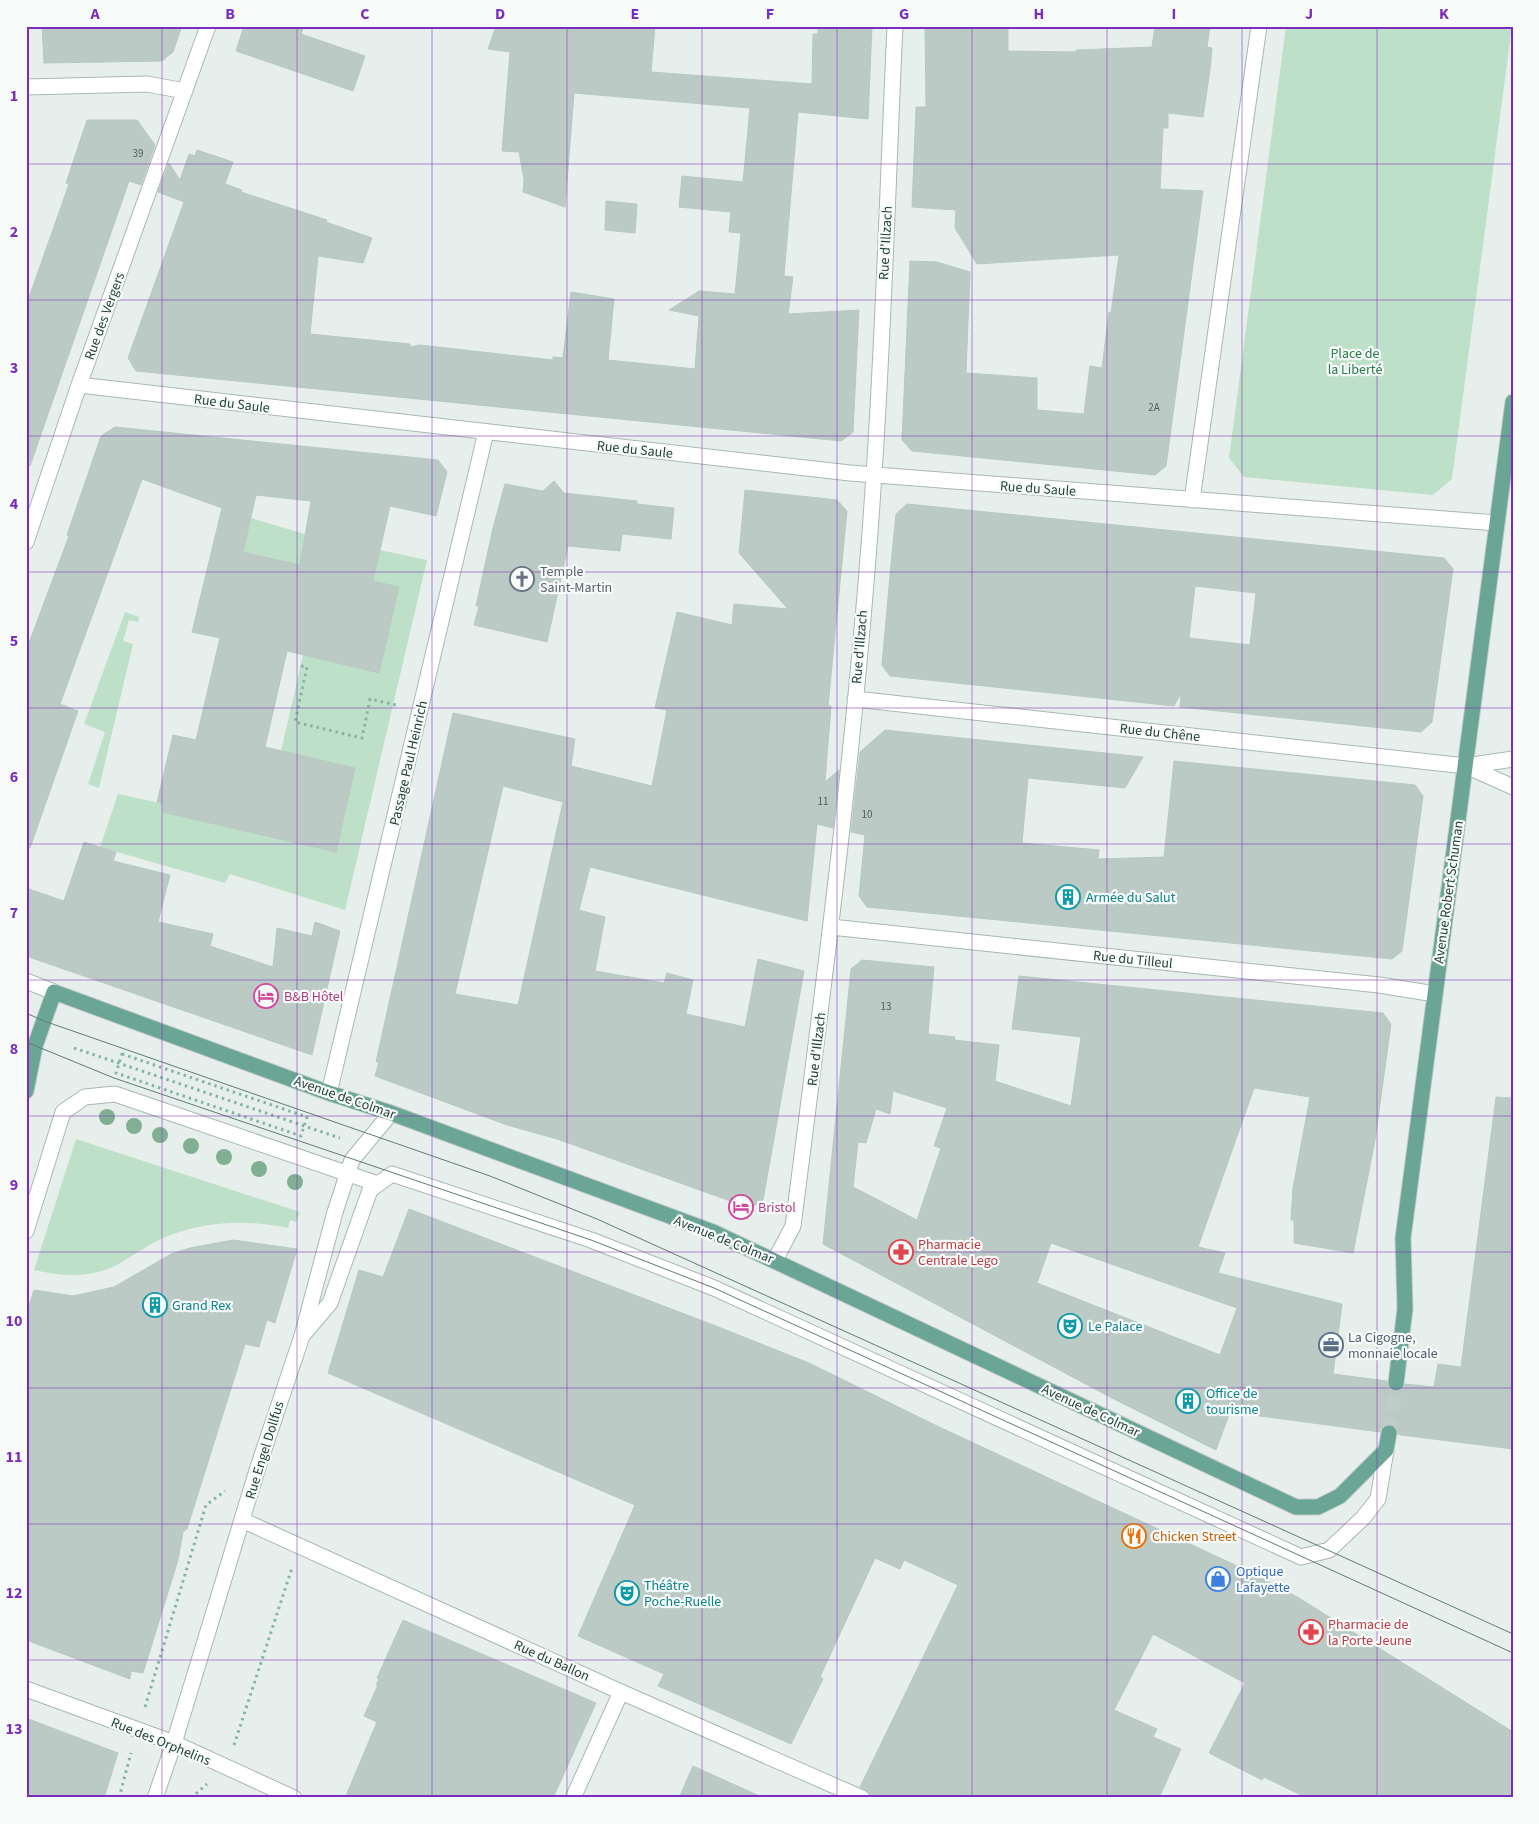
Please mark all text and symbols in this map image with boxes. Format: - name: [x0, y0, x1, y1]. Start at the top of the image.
- text: A: [89, 3, 100, 25]
- text: B: [225, 3, 235, 25]
- text: C: [360, 3, 370, 25]
- text: D: [495, 3, 505, 25]
- text: E: [631, 3, 639, 25]
- text: F: [766, 3, 774, 25]
- text: G: [899, 3, 909, 25]
- text: H: [1034, 3, 1044, 25]
- text: I: [1172, 3, 1176, 25]
- text: J: [1305, 3, 1313, 25]
- text: K: [1439, 3, 1449, 25]
- text: 1: [10, 85, 18, 107]
- house number: 39: [133, 146, 143, 161]
- street label: Rue d'Illzach: [874, 206, 898, 281]
- text: 2: [10, 221, 18, 243]
- street label: Rue des Vergers: [80, 270, 130, 363]
- park label: Place de la Liberté: [1328, 344, 1382, 380]
- text: 3: [10, 357, 18, 379]
- street label: Rue du Saule: [193, 389, 271, 419]
- house number: 2A: [1148, 400, 1160, 415]
- street label: Rue du Saule: [596, 436, 674, 464]
- street label: Rue du Saule: [999, 476, 1077, 502]
- text: 4: [10, 493, 19, 515]
- place label: Temple Saint-Martin: [540, 562, 612, 598]
- church icon: Temple Saint-Martin: [509, 566, 535, 592]
- street label: Rue d'Illzach: [847, 609, 873, 685]
- text: 5: [10, 630, 18, 652]
- street label: Passage Paul Heinrich: [385, 699, 433, 828]
- street label: Rue du Chêne: [1119, 719, 1201, 747]
- text: 6: [10, 766, 18, 788]
- house number: 11: [818, 794, 828, 809]
- house number: 10: [862, 807, 872, 822]
- street label: Avenue Robert Schuman: [1429, 820, 1469, 965]
- building icon: Armée du Salut: [1055, 884, 1081, 910]
- place label: Armée du Salut: [1086, 888, 1176, 908]
- text: 7: [10, 902, 18, 924]
- street label: Rue du Tilleul: [1092, 946, 1174, 974]
- hotel icon: B&B Hôtel: [253, 983, 279, 1009]
- place label: B&B Hôtel: [284, 987, 344, 1007]
- house number: 13: [881, 999, 891, 1014]
- street label: Rue d'Illzach: [803, 1011, 831, 1087]
- text: 8: [10, 1038, 18, 1060]
- street label: Avenue de Colmar: [291, 1071, 398, 1125]
- text: 9: [10, 1174, 18, 1196]
- hotel icon: Bristol: [728, 1194, 754, 1220]
- place label: Bristol: [758, 1198, 796, 1218]
- street label: Avenue de Colmar: [671, 1211, 777, 1269]
- place label: Pharmacie Centrale Lego: [918, 1235, 998, 1271]
- pharmacy icon: Pharmacie Centrale Lego: [888, 1239, 914, 1265]
- building icon: Grand Rex: [142, 1292, 168, 1318]
- place label: Grand Rex: [172, 1296, 232, 1316]
- text: 10: [6, 1310, 22, 1332]
- theatre icon: Le Palace: [1057, 1313, 1083, 1339]
- place label: Le Palace: [1088, 1317, 1142, 1337]
- place label: La Cigogne, monnaie locale: [1348, 1328, 1438, 1364]
- office icon: La Cigogne, monnaie locale: [1318, 1332, 1344, 1358]
- street label: Avenue de Colmar: [1038, 1379, 1143, 1442]
- place label: Office de tourisme: [1206, 1384, 1259, 1420]
- building icon: Office de tourisme: [1175, 1388, 1201, 1414]
- street label: Rue Engel Dollfus: [241, 1399, 289, 1502]
- text: 11: [6, 1446, 22, 1468]
- restaurant icon: Chicken Street: [1121, 1523, 1147, 1549]
- place label: Chicken Street: [1152, 1527, 1237, 1547]
- place label: Optique Lafayette: [1236, 1562, 1290, 1598]
- shop icon: Optique Lafayette: [1205, 1566, 1231, 1592]
- place label: Théâtre Poche-Ruelle: [644, 1576, 721, 1612]
- theatre icon: Théâtre Poche-Ruelle: [614, 1580, 640, 1606]
- text: 12: [6, 1582, 22, 1604]
- place label: Pharmacie de la Porte Jeune: [1328, 1615, 1412, 1651]
- pharmacy icon: Pharmacie de la Porte Jeune: [1298, 1619, 1324, 1645]
- street label: Rue du Ballon: [510, 1635, 593, 1687]
- street label: Rue des Orphelins: [108, 1713, 214, 1771]
- text: 13: [6, 1718, 22, 1740]

